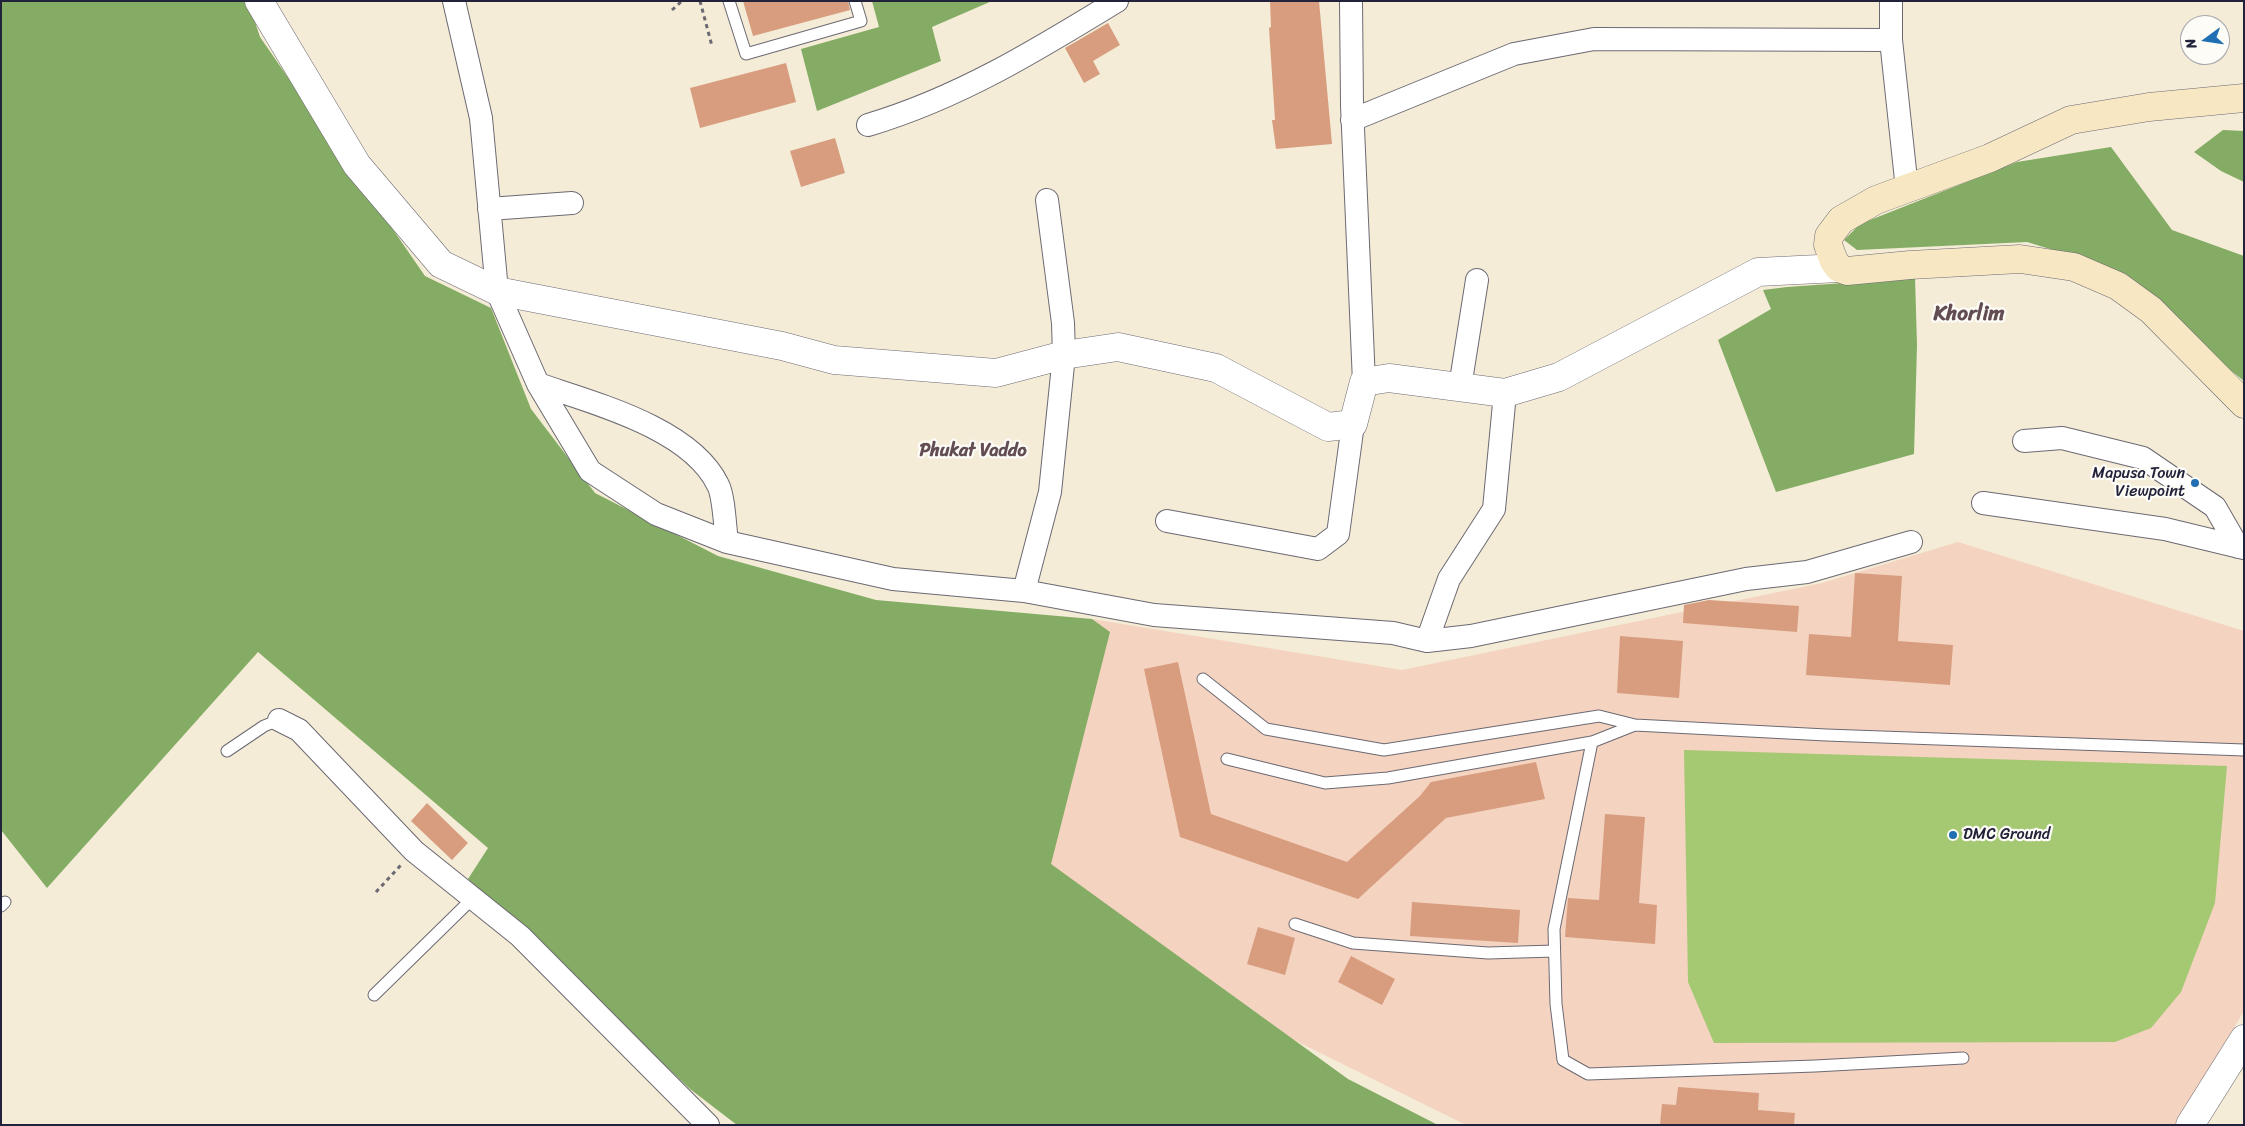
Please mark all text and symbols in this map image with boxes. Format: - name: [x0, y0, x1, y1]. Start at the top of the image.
- north arrow: [2180, 15, 2230, 65]
- text: N: [2178, 36, 2204, 51]
- district label: Khorlim: [1934, 302, 2004, 328]
- district label: Phukat Vaddo: [919, 440, 1027, 462]
- place label: Mapusa Town Viewpoint: [2092, 464, 2185, 502]
- marker: Mapusa Town Viewpoint: [2189, 477, 2201, 489]
- place label: DMC Ground: [1963, 825, 2050, 845]
- marker: DMC Ground: [1947, 829, 1959, 841]

